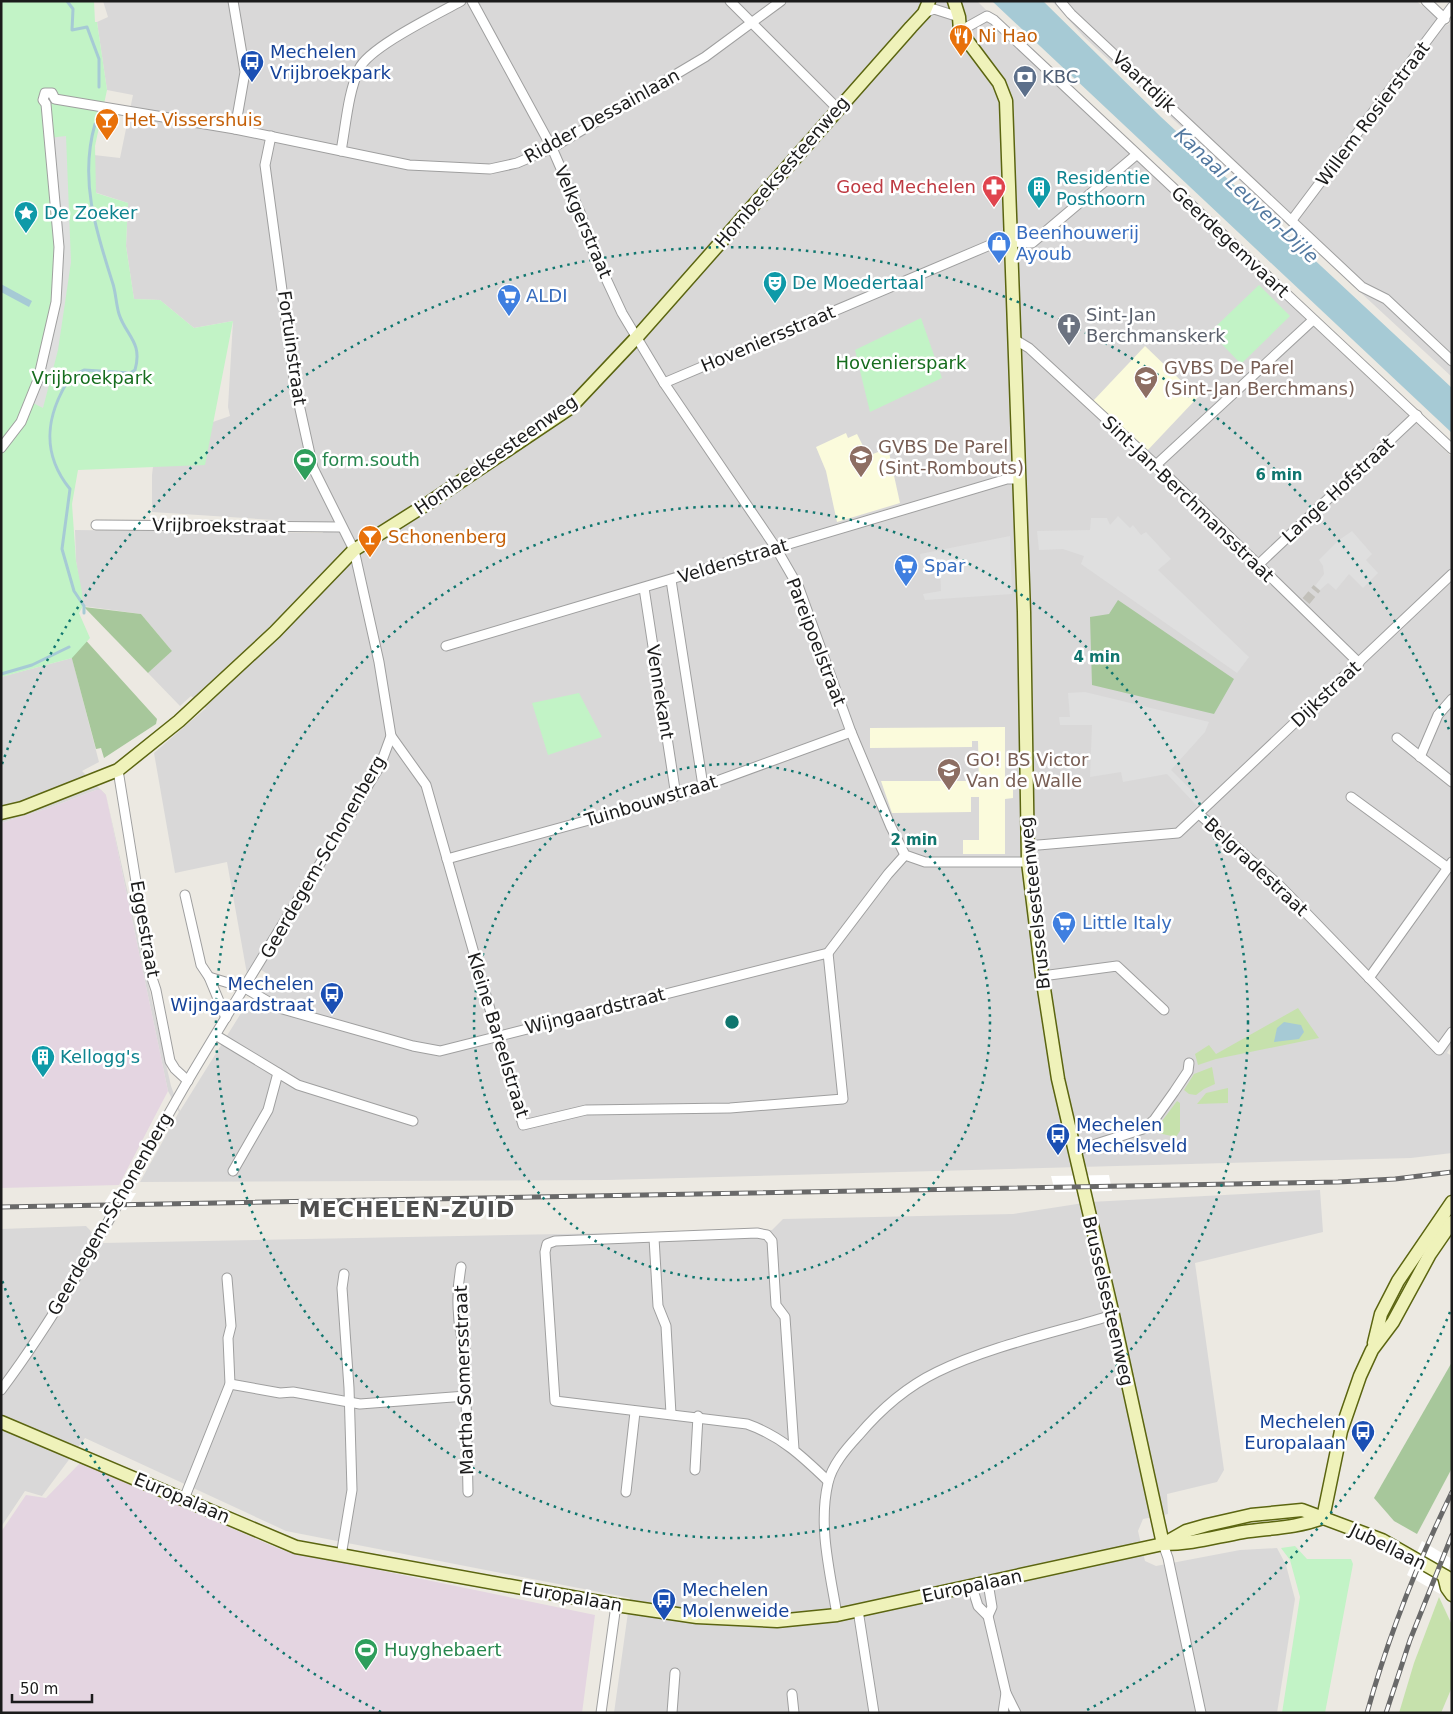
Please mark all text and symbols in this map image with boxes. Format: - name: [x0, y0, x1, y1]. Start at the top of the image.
- restaurant icon: Ni Hao: [948, 23, 974, 57]
- place label: Ni Hao: [978, 25, 1038, 46]
- street label: Willem Rosierstraat: [1311, 37, 1434, 190]
- place label: Mechelen Vrijbroekpark: [270, 41, 392, 83]
- street label: Vaartdijk: [1108, 47, 1181, 117]
- bus stop icon: Mechelen Vrijbroekpark: [239, 49, 265, 83]
- street label: Ridder Dessainlaan: [521, 64, 683, 167]
- bank icon: KBC: [1012, 64, 1038, 98]
- place label: KBC: [1042, 66, 1078, 87]
- street label: Hombeeksesteenweg: [710, 92, 853, 252]
- bar icon: Het Vissershuis: [94, 107, 120, 141]
- place label: Het Vissershuis: [124, 109, 262, 130]
- water label: Kanaal Leuven-Dijle: [1171, 123, 1323, 267]
- street label: Velkgerstraat: [550, 162, 617, 281]
- place label: Residentie Posthoorn: [1056, 167, 1150, 209]
- pharmacy icon: Goed Mechelen: [981, 174, 1007, 208]
- building icon: Residentie Posthoorn: [1026, 175, 1052, 209]
- place label: Goed Mechelen: [836, 176, 976, 197]
- street label: Geerdegemvaart: [1167, 182, 1293, 301]
- place icon: De Zoeker: [13, 200, 39, 234]
- place label: De Zoeker: [44, 202, 138, 223]
- place label: Beenhouwerij Ayoub: [1016, 222, 1139, 264]
- shop icon: Beenhouwerij Ayoub: [986, 230, 1012, 264]
- theatre icon: De Moedertaal: [762, 270, 788, 304]
- place label: De Moedertaal: [792, 272, 924, 293]
- supermarket icon: ALDI: [496, 283, 522, 317]
- place label: ALDI: [526, 285, 568, 306]
- street label: Fortuinstraat: [274, 289, 311, 407]
- street label: Hoveniersstraat: [698, 301, 838, 376]
- place label: Sint-Jan Berchmanskerk: [1086, 304, 1226, 346]
- church icon: Sint-Jan Berchmanskerk: [1056, 312, 1082, 346]
- park label: Hovenierspark: [836, 352, 967, 373]
- place label: GVBS De Parel (Sint-Jan Berchmans): [1164, 357, 1355, 399]
- school or university icon: GVBS De Parel (Sint-Jan Berchmans): [1133, 365, 1159, 399]
- park label: Vrijbroekpark: [32, 367, 153, 388]
- street label: Hombeeksesteenweg: [410, 390, 581, 519]
- street label: Sint-Jan-Berchmansstraat: [1098, 411, 1278, 586]
- street label: Lange Hofstraat: [1278, 433, 1398, 547]
- place label: GVBS De Parel (Sint-Rombouts): [878, 436, 1024, 478]
- school or university icon: GVBS De Parel (Sint-Rombouts): [848, 444, 874, 478]
- sports icon: form.south: [292, 447, 318, 481]
- place label: form.south: [322, 449, 420, 470]
- text: 6 min: [1255, 466, 1303, 484]
- street label: Vrijbroekstraat: [152, 514, 286, 537]
- bar icon: Schonenberg: [357, 524, 383, 558]
- place label: Schonenberg: [388, 526, 507, 547]
- street label: Veldenstraat: [675, 534, 790, 587]
- supermarket icon: Spar: [893, 553, 919, 587]
- place label: Spar: [924, 555, 966, 576]
- street label: Pareipoelstraat: [782, 575, 851, 709]
- street label: Vennekant: [643, 643, 678, 741]
- text: 4 min: [1073, 648, 1121, 666]
- street label: Dijkstraat: [1287, 656, 1365, 731]
- place label: GO! BS Victor Van de Walle: [966, 749, 1089, 791]
- street label: Geerdegem-Schonenberg: [256, 752, 389, 962]
- school or university icon: GO! BS Victor Van de Walle: [936, 757, 962, 791]
- street label: Tuinbouwstraat: [581, 770, 720, 831]
- street label: Belgradestraat: [1200, 813, 1312, 920]
- street label: Brusselsesteenweg: [1015, 816, 1054, 991]
- text: 2 min: [890, 831, 938, 849]
- street label: Eggestraat: [127, 879, 164, 979]
- supermarket icon: Little Italy: [1051, 910, 1077, 944]
- place label: Little Italy: [1082, 912, 1172, 933]
- street label: Kleine Bareelstraat: [463, 950, 534, 1120]
- place label: Mechelen Wijngaardstraat: [170, 973, 314, 1015]
- bus stop icon: Mechelen Wijngaardstraat: [319, 981, 345, 1015]
- street label: Wijngaardstraat: [523, 983, 667, 1038]
- centre of rings: [723, 1013, 741, 1031]
- building icon: Kellogg's: [30, 1044, 56, 1078]
- place label: Kellogg's: [60, 1046, 140, 1067]
- street label: Geerdegem-Schonenberg: [43, 1109, 176, 1319]
- place label: Mechelen Mechelsveld: [1076, 1114, 1188, 1156]
- bus stop icon: Mechelen Mechelsveld: [1045, 1122, 1071, 1156]
- district label: MECHELEN-ZUID: [299, 1197, 515, 1222]
- street label: Brusselsesteenweg: [1079, 1214, 1138, 1388]
- street label: Martha Somersstraat: [450, 1285, 477, 1475]
- place label: Mechelen Europalaan: [1244, 1411, 1346, 1453]
- bus stop icon: Mechelen Europalaan: [1350, 1419, 1376, 1453]
- street label: Europalaan: [131, 1468, 233, 1527]
- street label: Jubellaan: [1346, 1519, 1430, 1574]
- street label: Europalaan: [920, 1565, 1024, 1606]
- street label: Europalaan: [520, 1577, 624, 1616]
- place label: Mechelen Molenweide: [682, 1579, 789, 1621]
- bus stop icon: Mechelen Molenweide: [651, 1587, 677, 1621]
- sports icon: Huyghebaert: [353, 1637, 379, 1671]
- place label: Huyghebaert: [384, 1639, 502, 1660]
- scale bar: [12, 1672, 92, 1704]
- text: 50 m: [20, 1680, 58, 1698]

